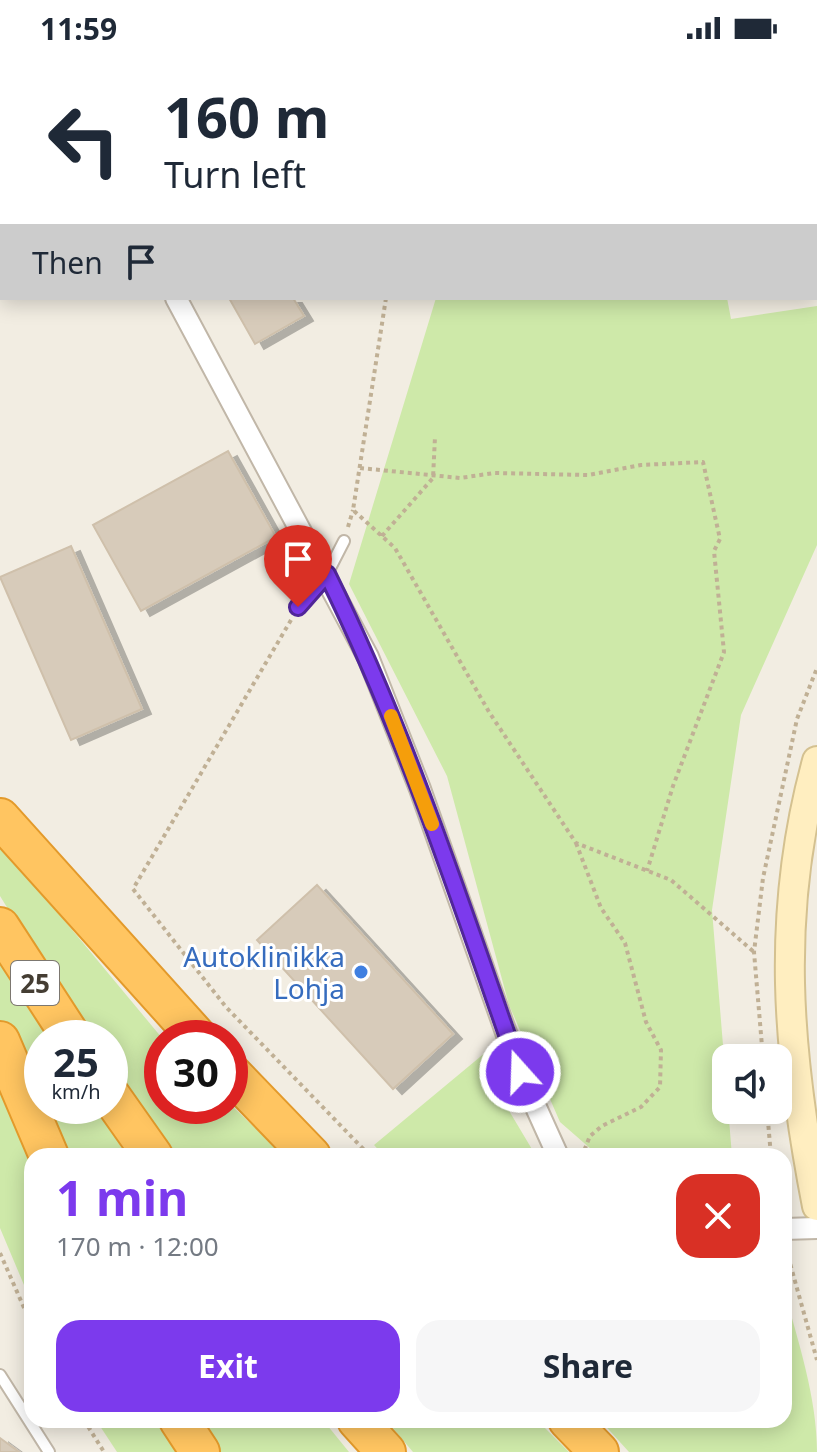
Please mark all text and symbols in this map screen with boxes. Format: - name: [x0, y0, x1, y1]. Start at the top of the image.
- text: 11:59: [40, 8, 117, 49]
- text: 160 m: [164, 78, 329, 154]
- icon: left: [32, 88, 136, 192]
- text: Turn left: [164, 150, 306, 199]
- icon: arrive: [119, 240, 163, 284]
- text: Then: [32, 242, 103, 283]
- pin: [264, 525, 332, 607]
- icon: arrive: [276, 537, 320, 581]
- place label: Autoklinikka Lohja: [183, 937, 345, 1007]
- road number: 25: [11, 961, 59, 1005]
- marker: Autoklinikka Lohja: [352, 963, 370, 981]
- speed limit sign: 30: [144, 1020, 248, 1124]
- position arrow: [478, 1030, 562, 1114]
- text: 25: [53, 1034, 99, 1089]
- map controls: [712, 1044, 792, 1124]
- button: sound: [712, 1044, 792, 1124]
- text: km/h: [51, 1078, 101, 1105]
- text: 1 min: [56, 1165, 188, 1230]
- button: close: [676, 1174, 760, 1258]
- text: 170 m · 12:00: [56, 1228, 219, 1264]
- button: Exit: [56, 1320, 400, 1412]
- button: Share: [416, 1320, 760, 1412]

